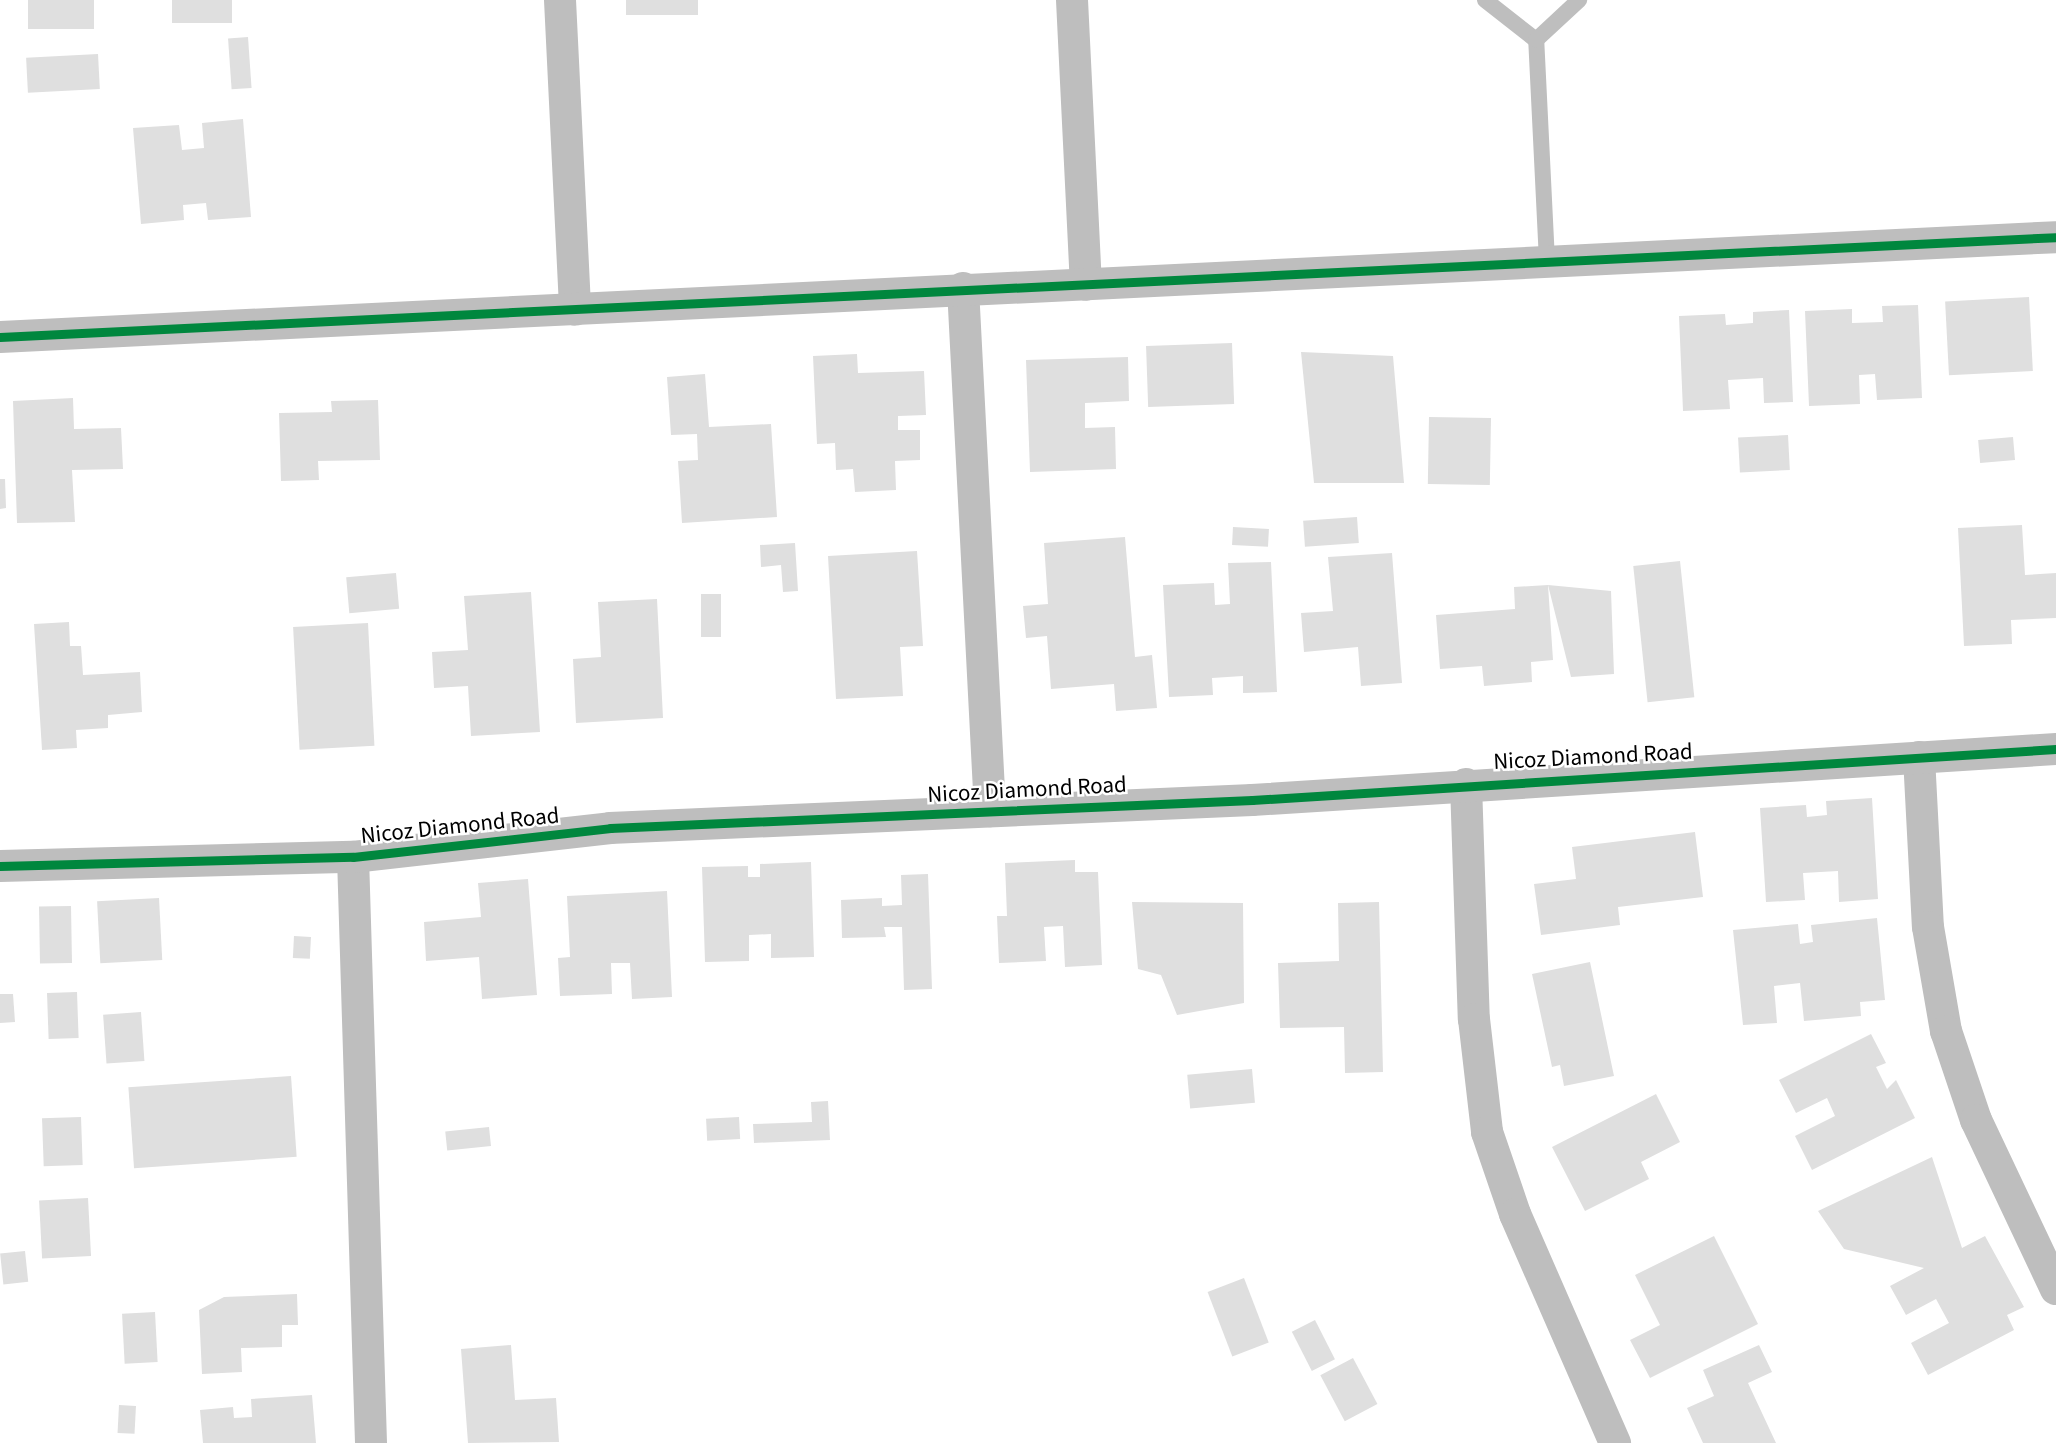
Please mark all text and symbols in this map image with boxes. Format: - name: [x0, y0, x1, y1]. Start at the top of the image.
- street label: Nicoz Diamond Road: [1493, 738, 1693, 776]
- street label: Nicoz Diamond Road: [927, 771, 1127, 809]
- street label: Nicoz Diamond Road: [359, 802, 561, 850]

